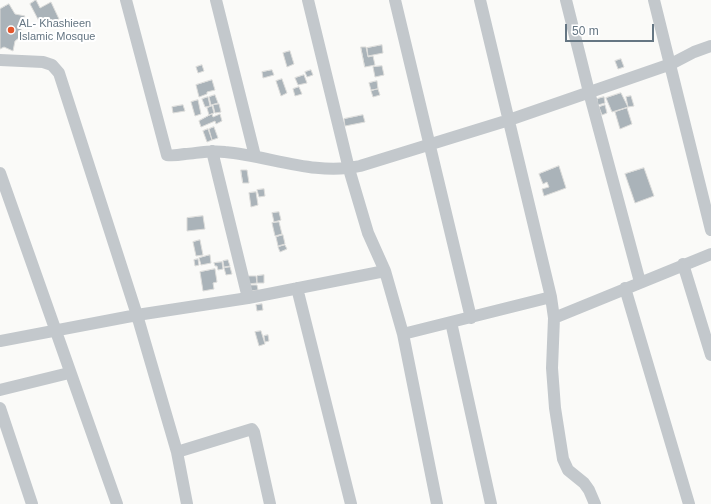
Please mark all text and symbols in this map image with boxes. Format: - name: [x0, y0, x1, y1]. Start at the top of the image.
- scale bar: [567, 16, 656, 42]
- place label: AL- Khashieen Islamic Mosque: [19, 17, 95, 43]
- text: 50 m: [572, 24, 599, 38]
- marker: AL- Khashieen Islamic Mosque: [6, 25, 16, 35]

